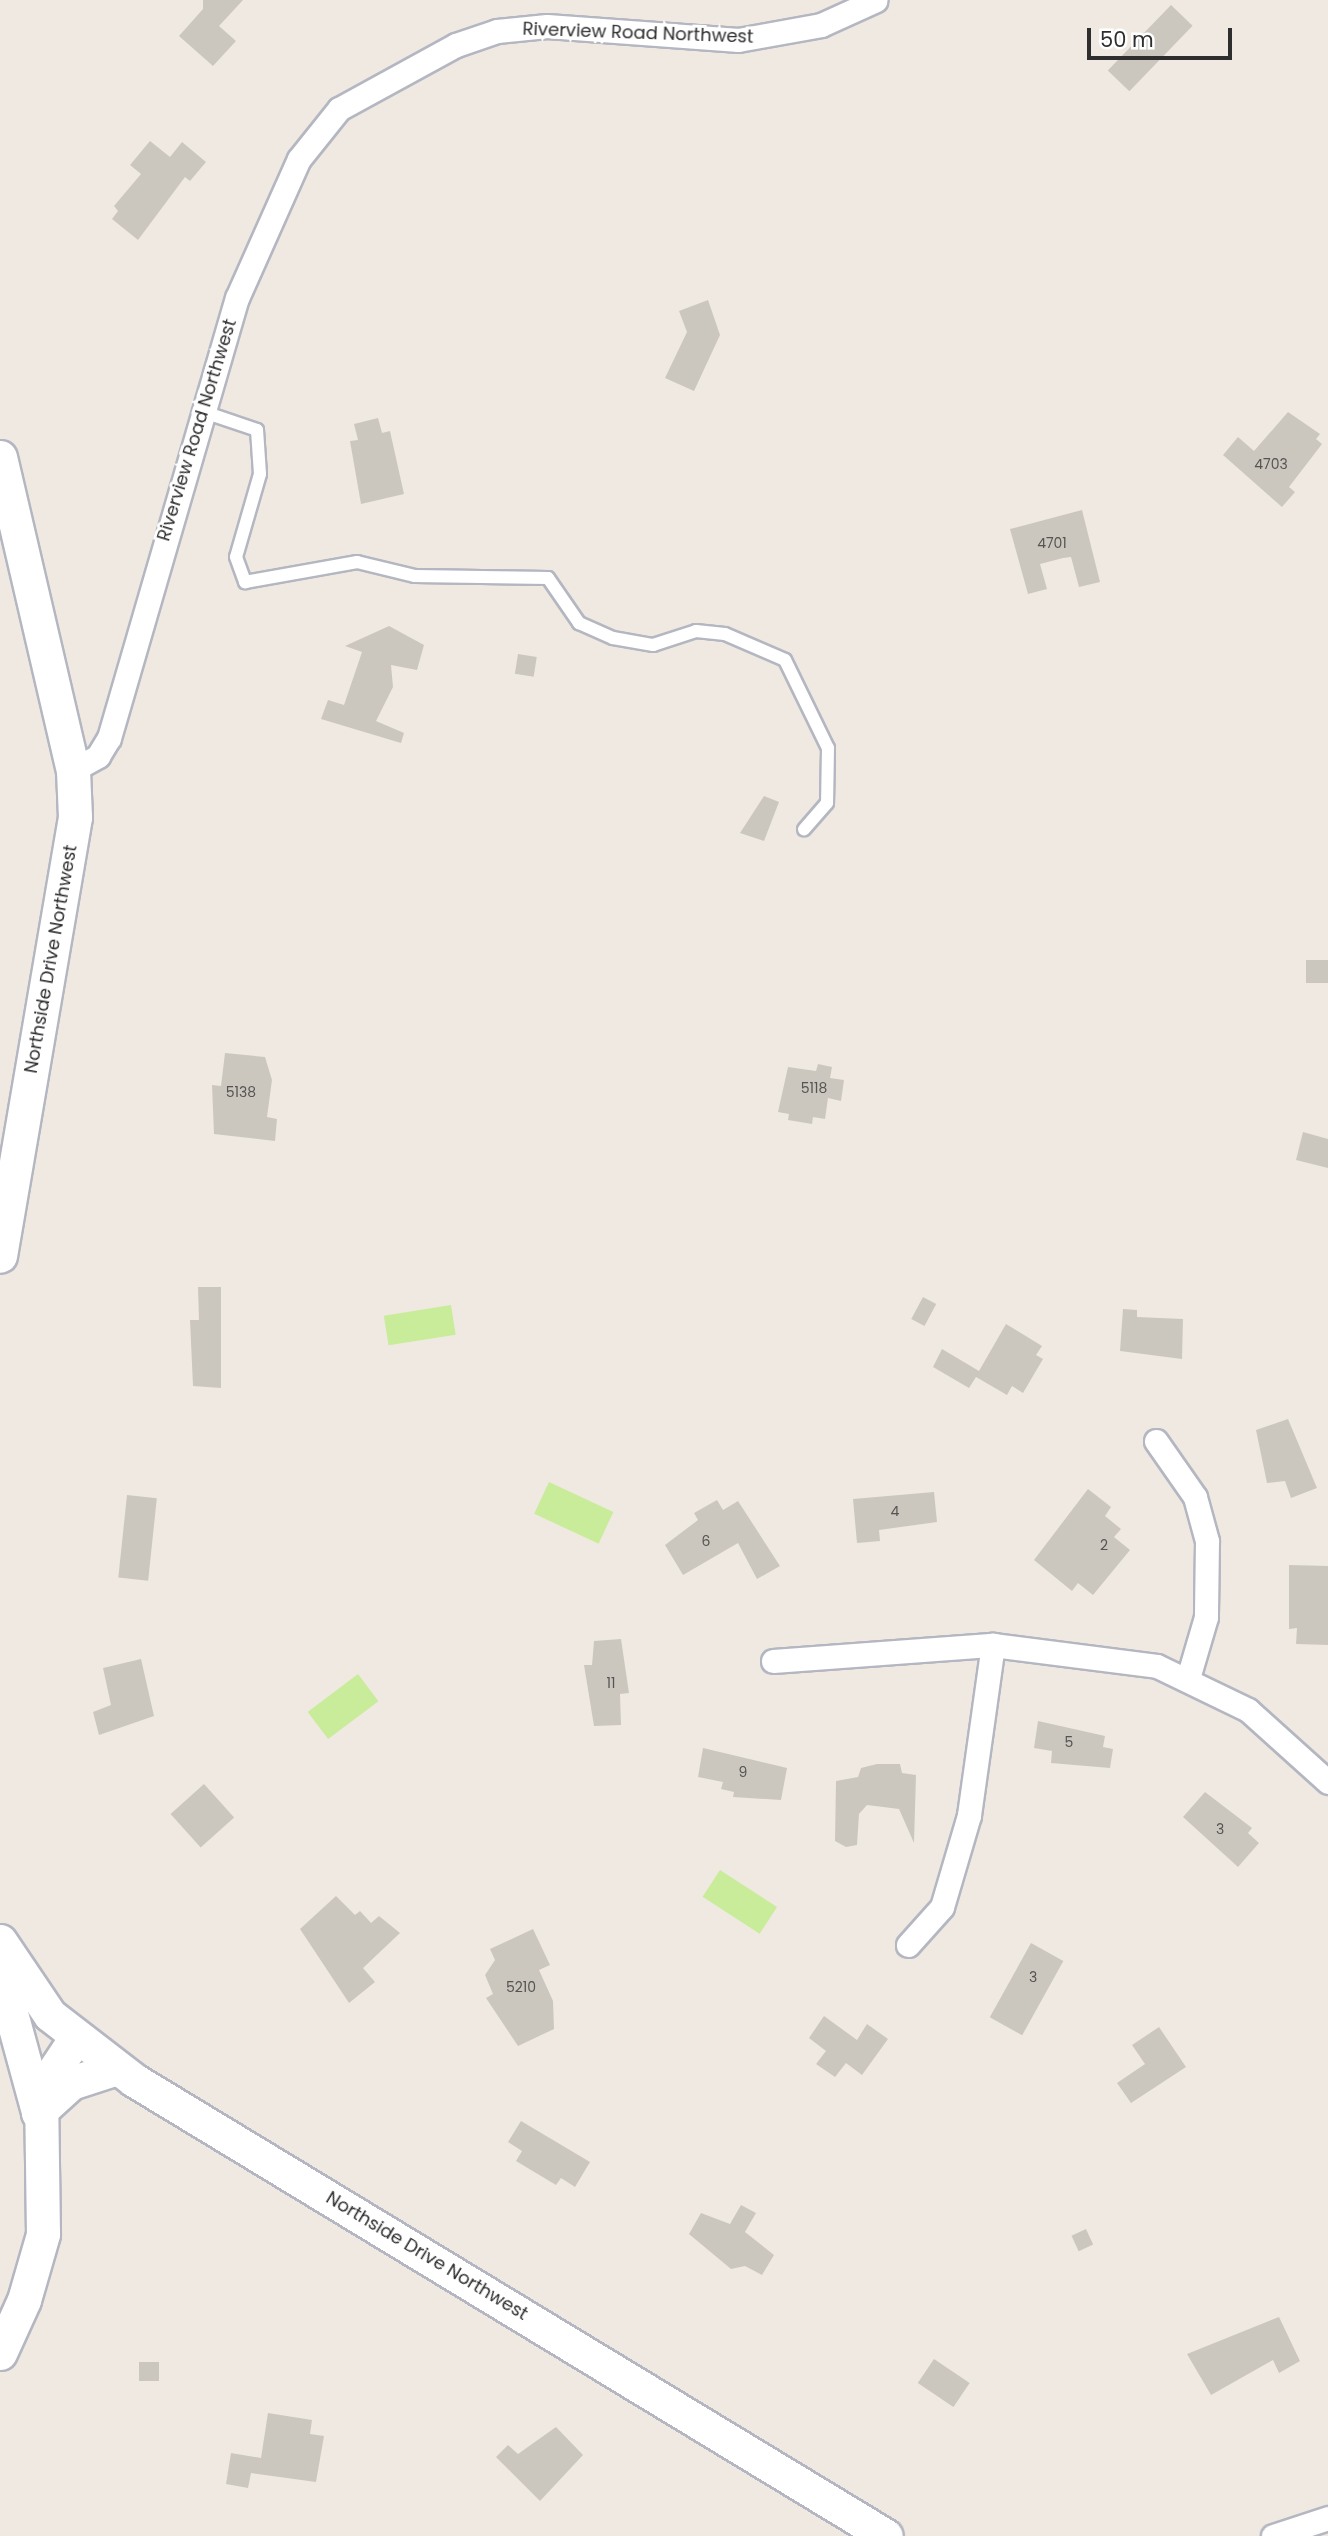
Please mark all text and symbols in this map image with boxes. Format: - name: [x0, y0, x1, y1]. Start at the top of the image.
- scale bar: [1090, 14, 1235, 58]
- street label: Riverview Road Northwest: [522, 18, 754, 48]
- text: 50 m: [1100, 25, 1154, 54]
- street label: Riverview Road Northwest: [153, 316, 241, 544]
- house number: 4703: [1254, 456, 1288, 472]
- house number: 4701: [1037, 535, 1067, 551]
- street label: Northside Drive Northwest: [20, 843, 82, 1075]
- house number: 5118: [801, 1080, 827, 1096]
- house number: 5138: [226, 1084, 256, 1100]
- house number: 4: [891, 1503, 899, 1519]
- house number: 6: [702, 1533, 710, 1549]
- house number: 2: [1100, 1537, 1108, 1553]
- house number: 11: [607, 1675, 615, 1691]
- house number: 5: [1065, 1734, 1073, 1750]
- house number: 9: [739, 1764, 747, 1780]
- house number: 3: [1216, 1821, 1224, 1837]
- house number: 3: [1029, 1969, 1037, 1985]
- house number: 5210: [506, 1979, 536, 1995]
- street label: Northside Drive Northwest: [322, 2187, 532, 2325]

